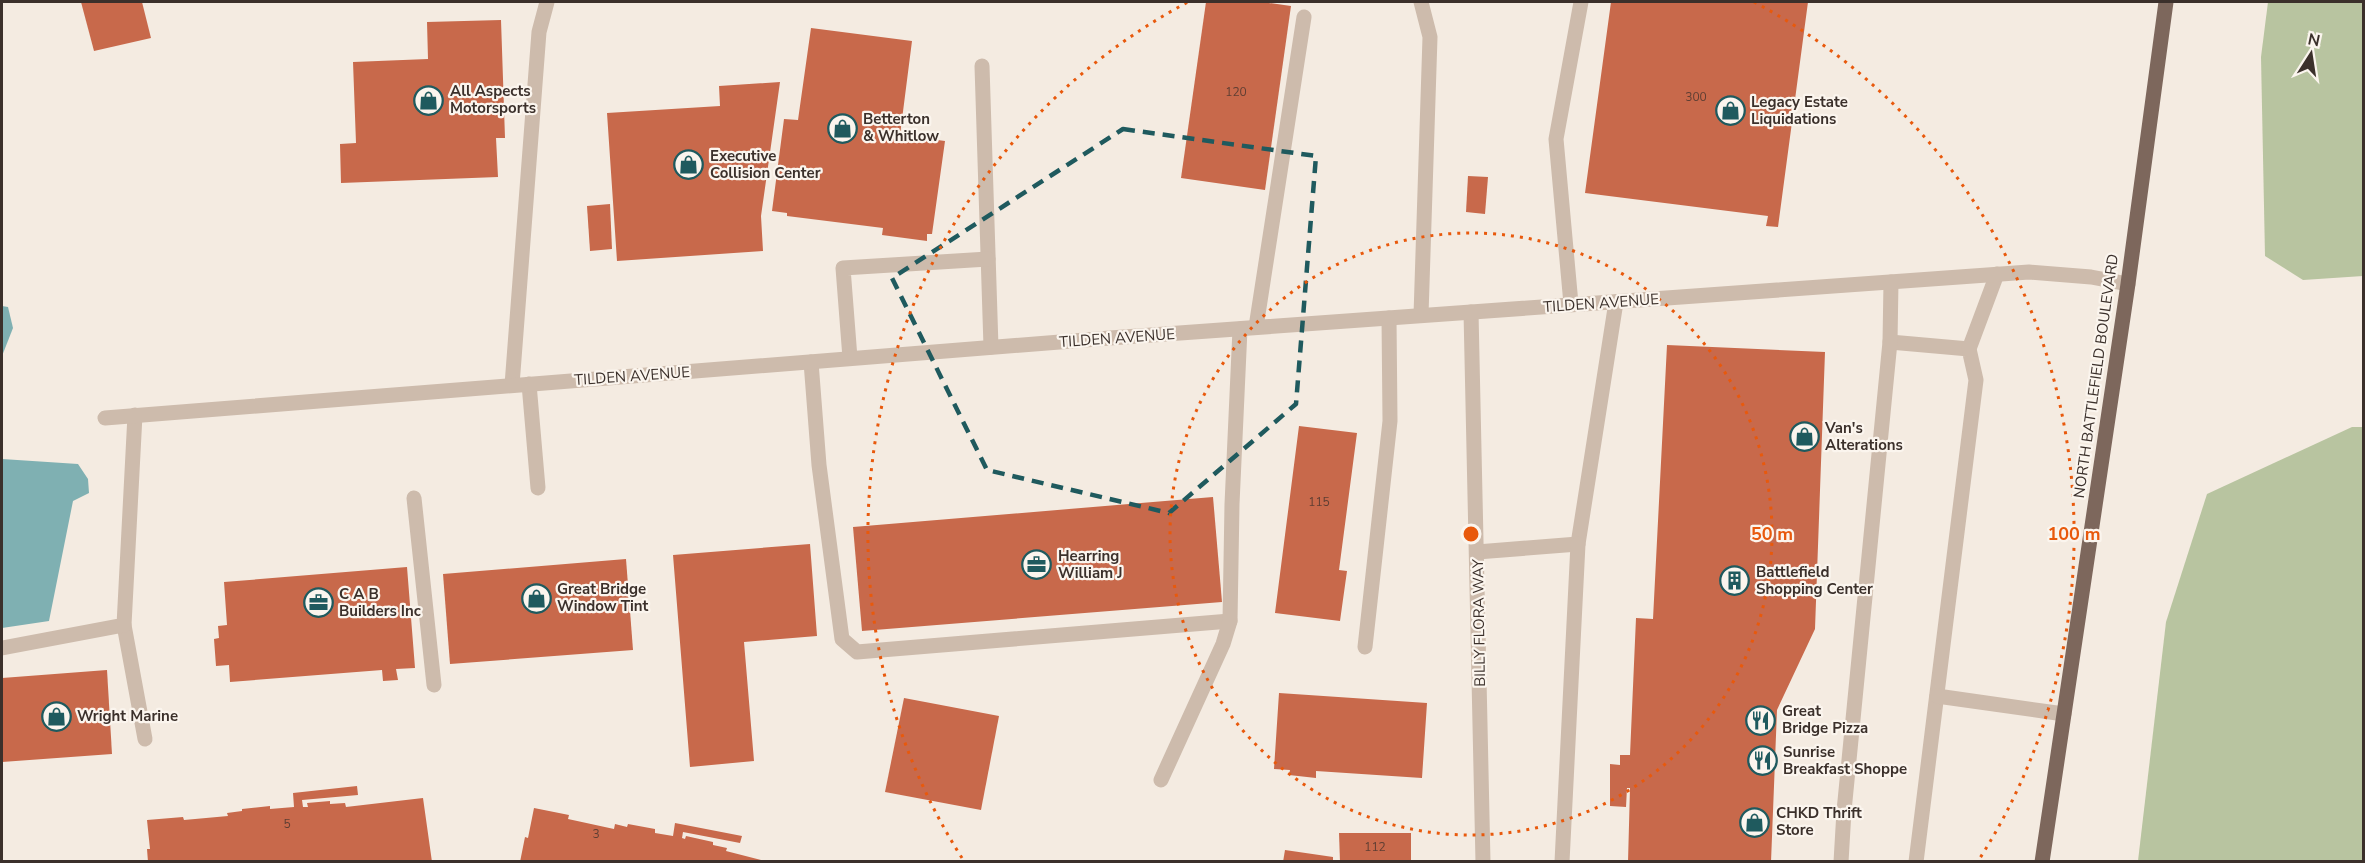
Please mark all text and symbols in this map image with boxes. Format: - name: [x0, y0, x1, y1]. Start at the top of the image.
- north arrow: [2281, 24, 2341, 84]
- text: N: [2306, 28, 2322, 52]
- place label: All Aspects Motorsports: [450, 81, 536, 118]
- shop icon: All Aspects Motorsports: [413, 84, 445, 116]
- house number: 120: [1225, 84, 1247, 100]
- house number: 300: [1685, 89, 1707, 105]
- place label: Legacy Estate Liquidations: [1751, 92, 1848, 129]
- shop icon: Legacy Estate Liquidations: [1714, 95, 1746, 127]
- place label: Betterton & Whitlow: [863, 109, 939, 146]
- shop icon: Betterton & Whitlow: [826, 112, 858, 144]
- place label: Executive Collision Center: [710, 146, 821, 183]
- shop icon: Executive Collision Center: [673, 149, 705, 181]
- street label: NORTH BATTLEFIELD BOULEVARD: [2069, 253, 2123, 499]
- street label: TILDEN AVENUE: [1543, 289, 1659, 317]
- street label: TILDEN AVENUE: [1059, 324, 1175, 352]
- street label: TILDEN AVENUE: [574, 362, 690, 390]
- place label: Van's Alterations: [1824, 418, 1903, 455]
- shop icon: Van's Alterations: [1788, 421, 1820, 453]
- house number: 115: [1308, 494, 1330, 510]
- text: 50 m: [1751, 522, 1793, 546]
- text: 100 m: [2047, 522, 2101, 546]
- centre of rings: [1461, 524, 1481, 544]
- place label: Hearring William J: [1058, 546, 1123, 583]
- office icon: Hearring William J: [1021, 549, 1053, 581]
- street label: BILLY FLORA WAY: [1468, 558, 1490, 687]
- place label: Battlefield Shopping Center: [1756, 562, 1873, 599]
- building icon: Battlefield Shopping Center: [1719, 565, 1751, 597]
- place label: Great Bridge Window Tint: [557, 579, 649, 616]
- shop icon: Great Bridge Window Tint: [520, 582, 552, 614]
- place label: C A B Builders Inc: [339, 584, 421, 621]
- office icon: C A B Builders Inc: [302, 587, 334, 619]
- shop icon: Wright Marine: [40, 700, 72, 732]
- place label: Great Bridge Pizza: [1782, 701, 1868, 738]
- restaurant icon: Great Bridge Pizza: [1745, 704, 1777, 736]
- place label: Wright Marine: [77, 706, 178, 726]
- place label: Sunrise Breakfast Shoppe: [1783, 742, 1907, 779]
- restaurant icon: Sunrise Breakfast Shoppe: [1746, 745, 1778, 777]
- place label: CHKD Thrift Store: [1776, 803, 1862, 840]
- shop icon: CHKD Thrift Store: [1739, 806, 1771, 838]
- house number: 5: [283, 816, 291, 832]
- house number: 3: [592, 826, 600, 842]
- house number: 112: [1364, 839, 1386, 855]

